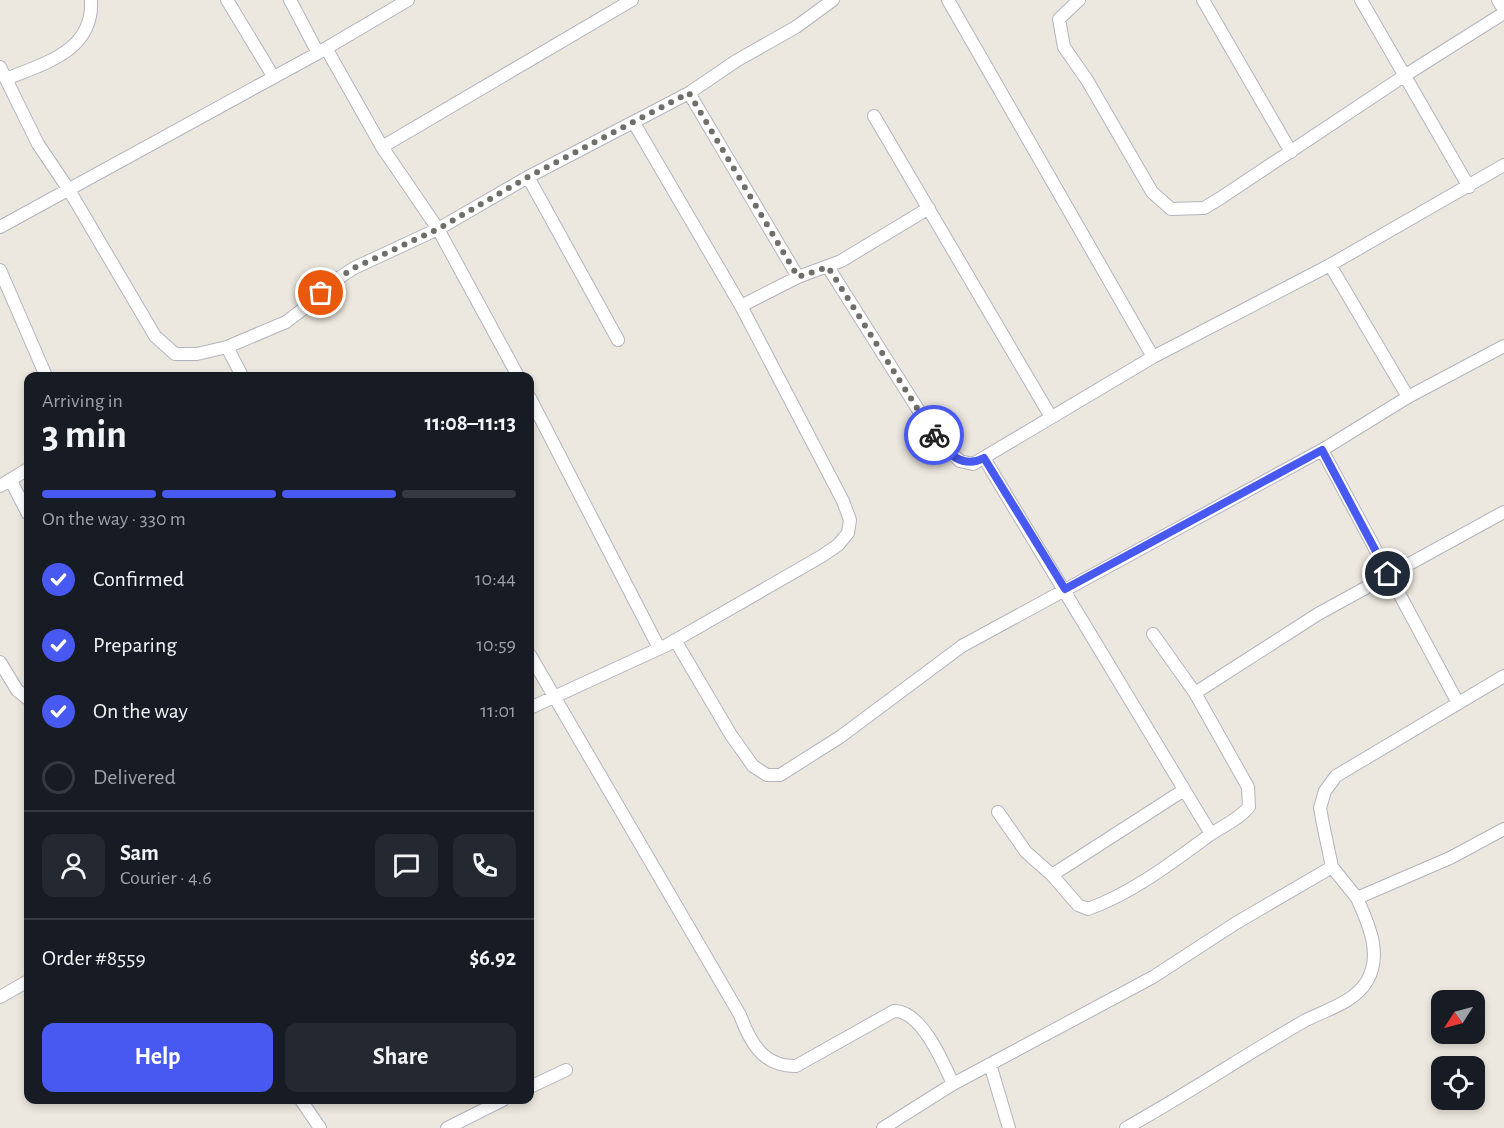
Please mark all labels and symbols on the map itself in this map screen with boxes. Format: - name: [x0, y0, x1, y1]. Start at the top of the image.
- pin: [295, 267, 346, 318]
- courier: [904, 405, 964, 465]
- pin: [1362, 548, 1413, 599]
- north arrow: [1431, 990, 1485, 1044]

